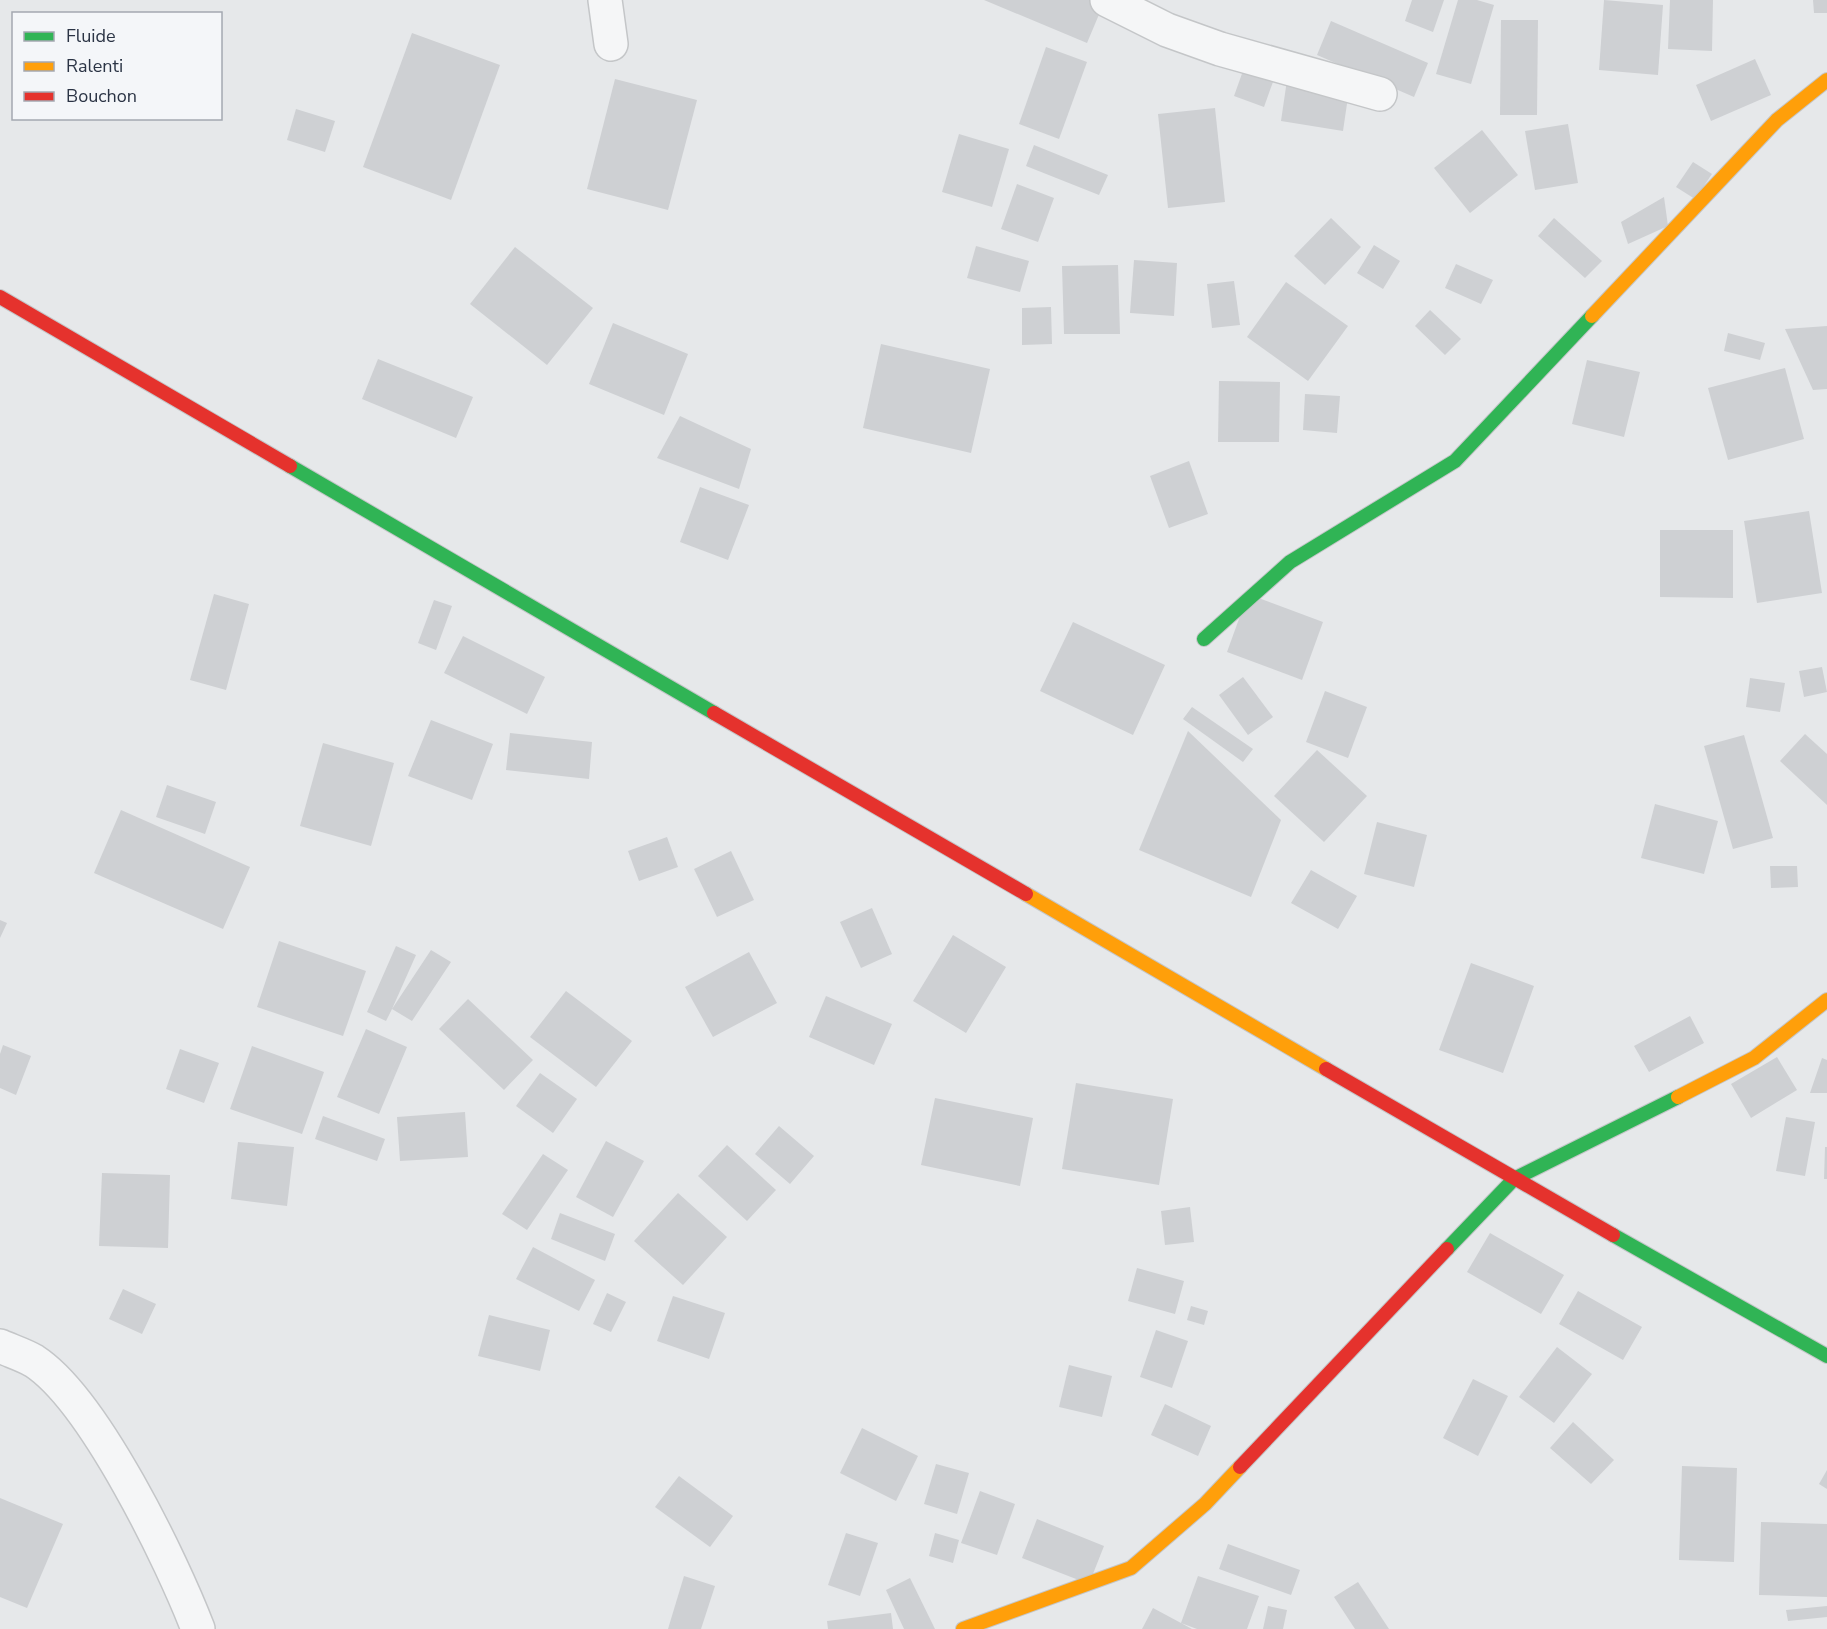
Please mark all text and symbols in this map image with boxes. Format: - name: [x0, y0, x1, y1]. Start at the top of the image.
- legend: [12, 12, 222, 120]
- text: Fluide: [66, 24, 116, 48]
- text: Ralenti: [66, 54, 123, 78]
- text: Bouchon: [66, 84, 137, 108]

